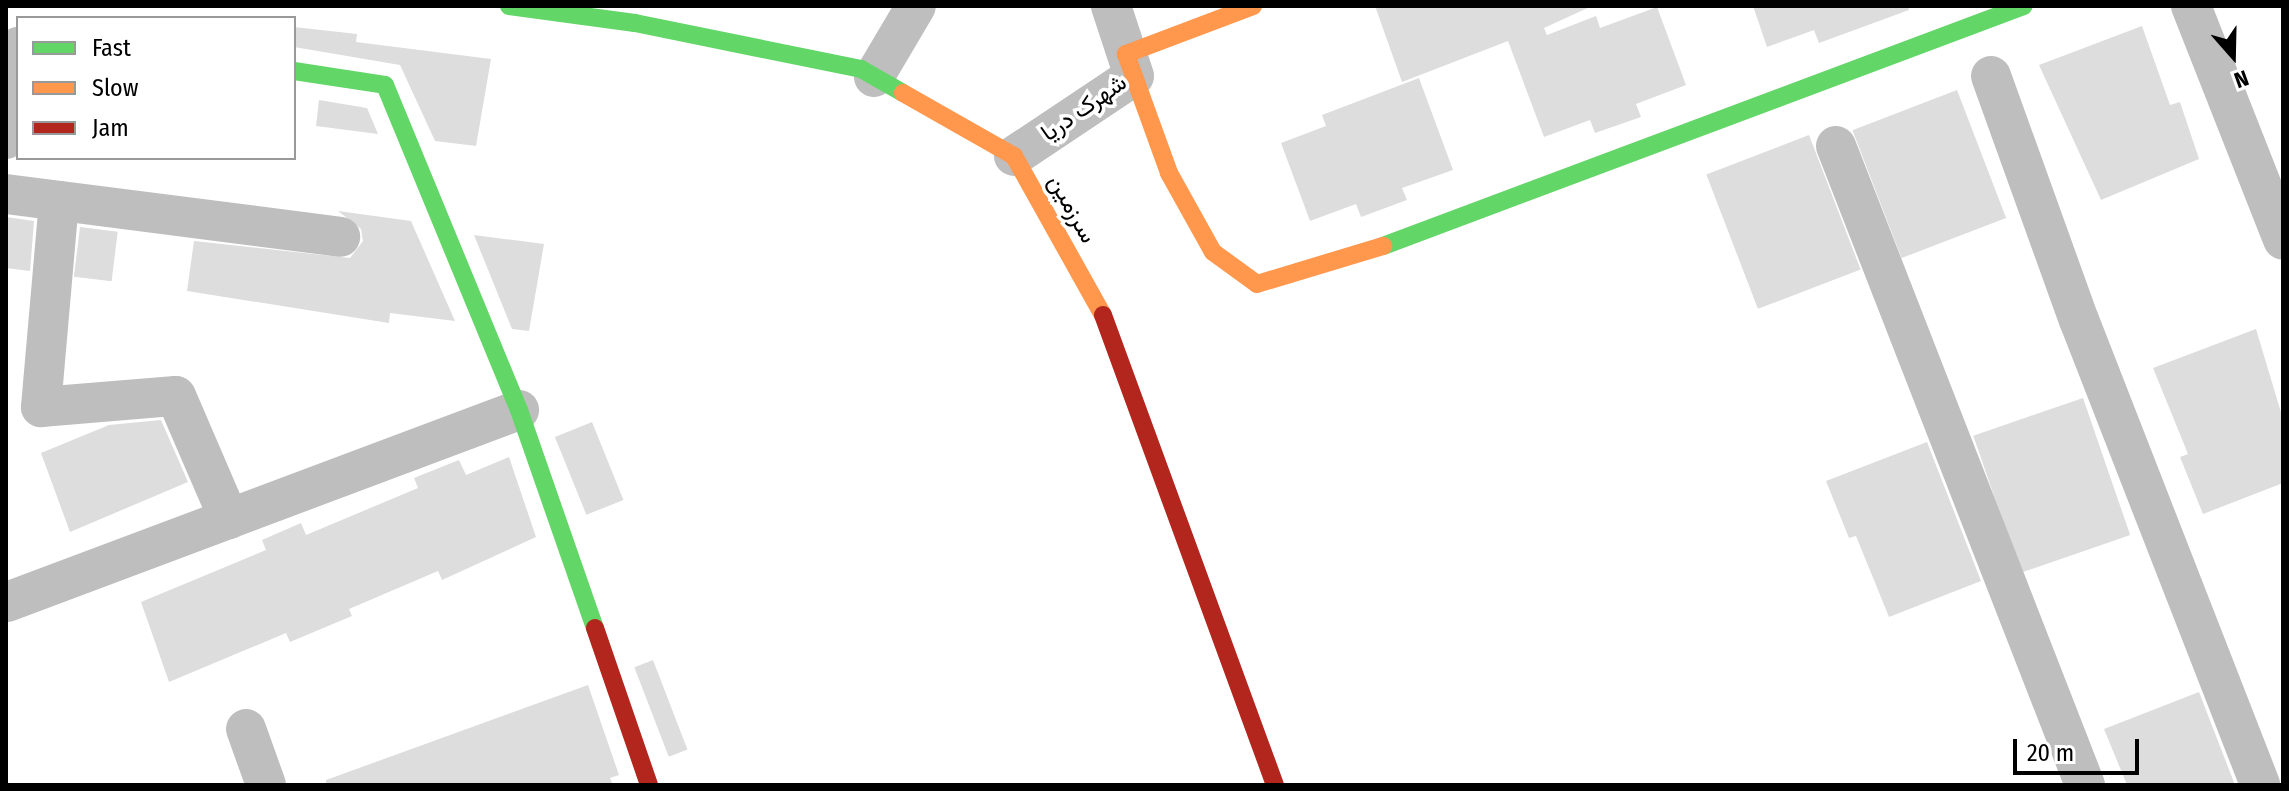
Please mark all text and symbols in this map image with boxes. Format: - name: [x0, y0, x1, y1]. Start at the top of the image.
- legend: [16, 16, 296, 160]
- north arrow: [2193, 16, 2273, 96]
- text: Fast: [92, 34, 131, 62]
- text: N: [2231, 64, 2252, 94]
- street label: شهرک دریا: [1036, 68, 1132, 148]
- text: Slow: [92, 74, 138, 102]
- text: Jam: [92, 114, 129, 142]
- street label: سرزمین: [1042, 170, 1102, 248]
- scale bar: [2017, 723, 2143, 773]
- text: 20 m: [2027, 739, 2074, 767]

